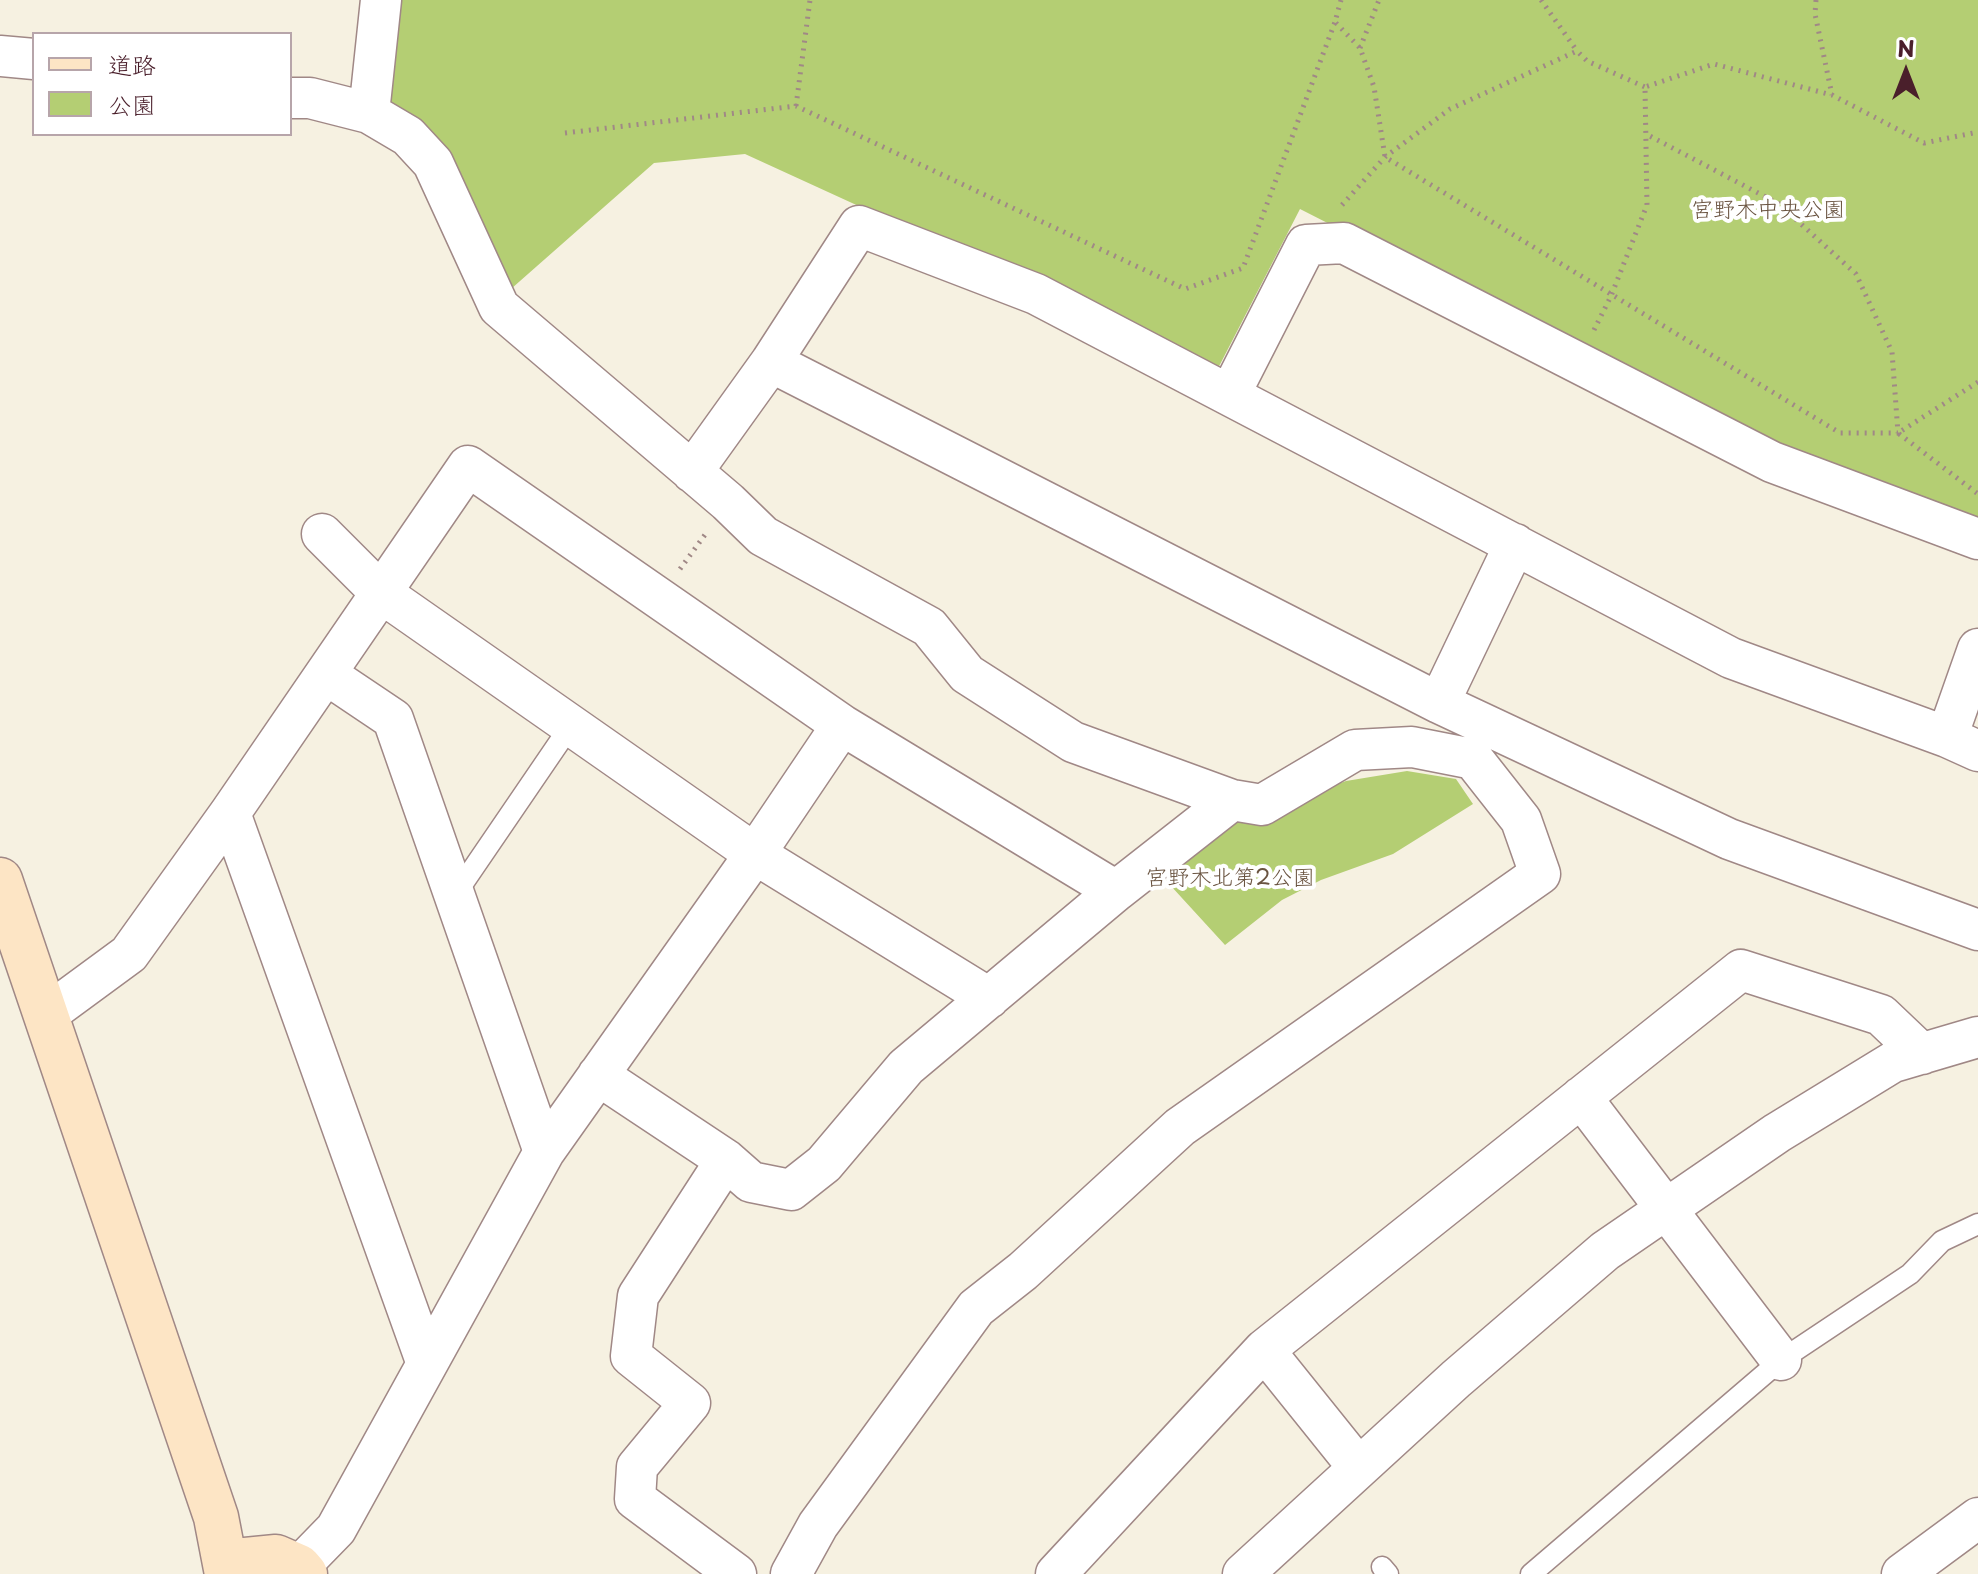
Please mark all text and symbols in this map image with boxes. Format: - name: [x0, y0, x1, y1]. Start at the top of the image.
- text: N: [1897, 31, 1915, 64]
- legend: [32, 32, 292, 136]
- north arrow: [1866, 32, 1946, 112]
- text: 道路: [108, 46, 156, 82]
- text: 公園: [108, 86, 156, 122]
- park label: 宮野木中央公園: [1691, 198, 1845, 224]
- park label: 宮野木北第2公園: [1145, 866, 1315, 892]

